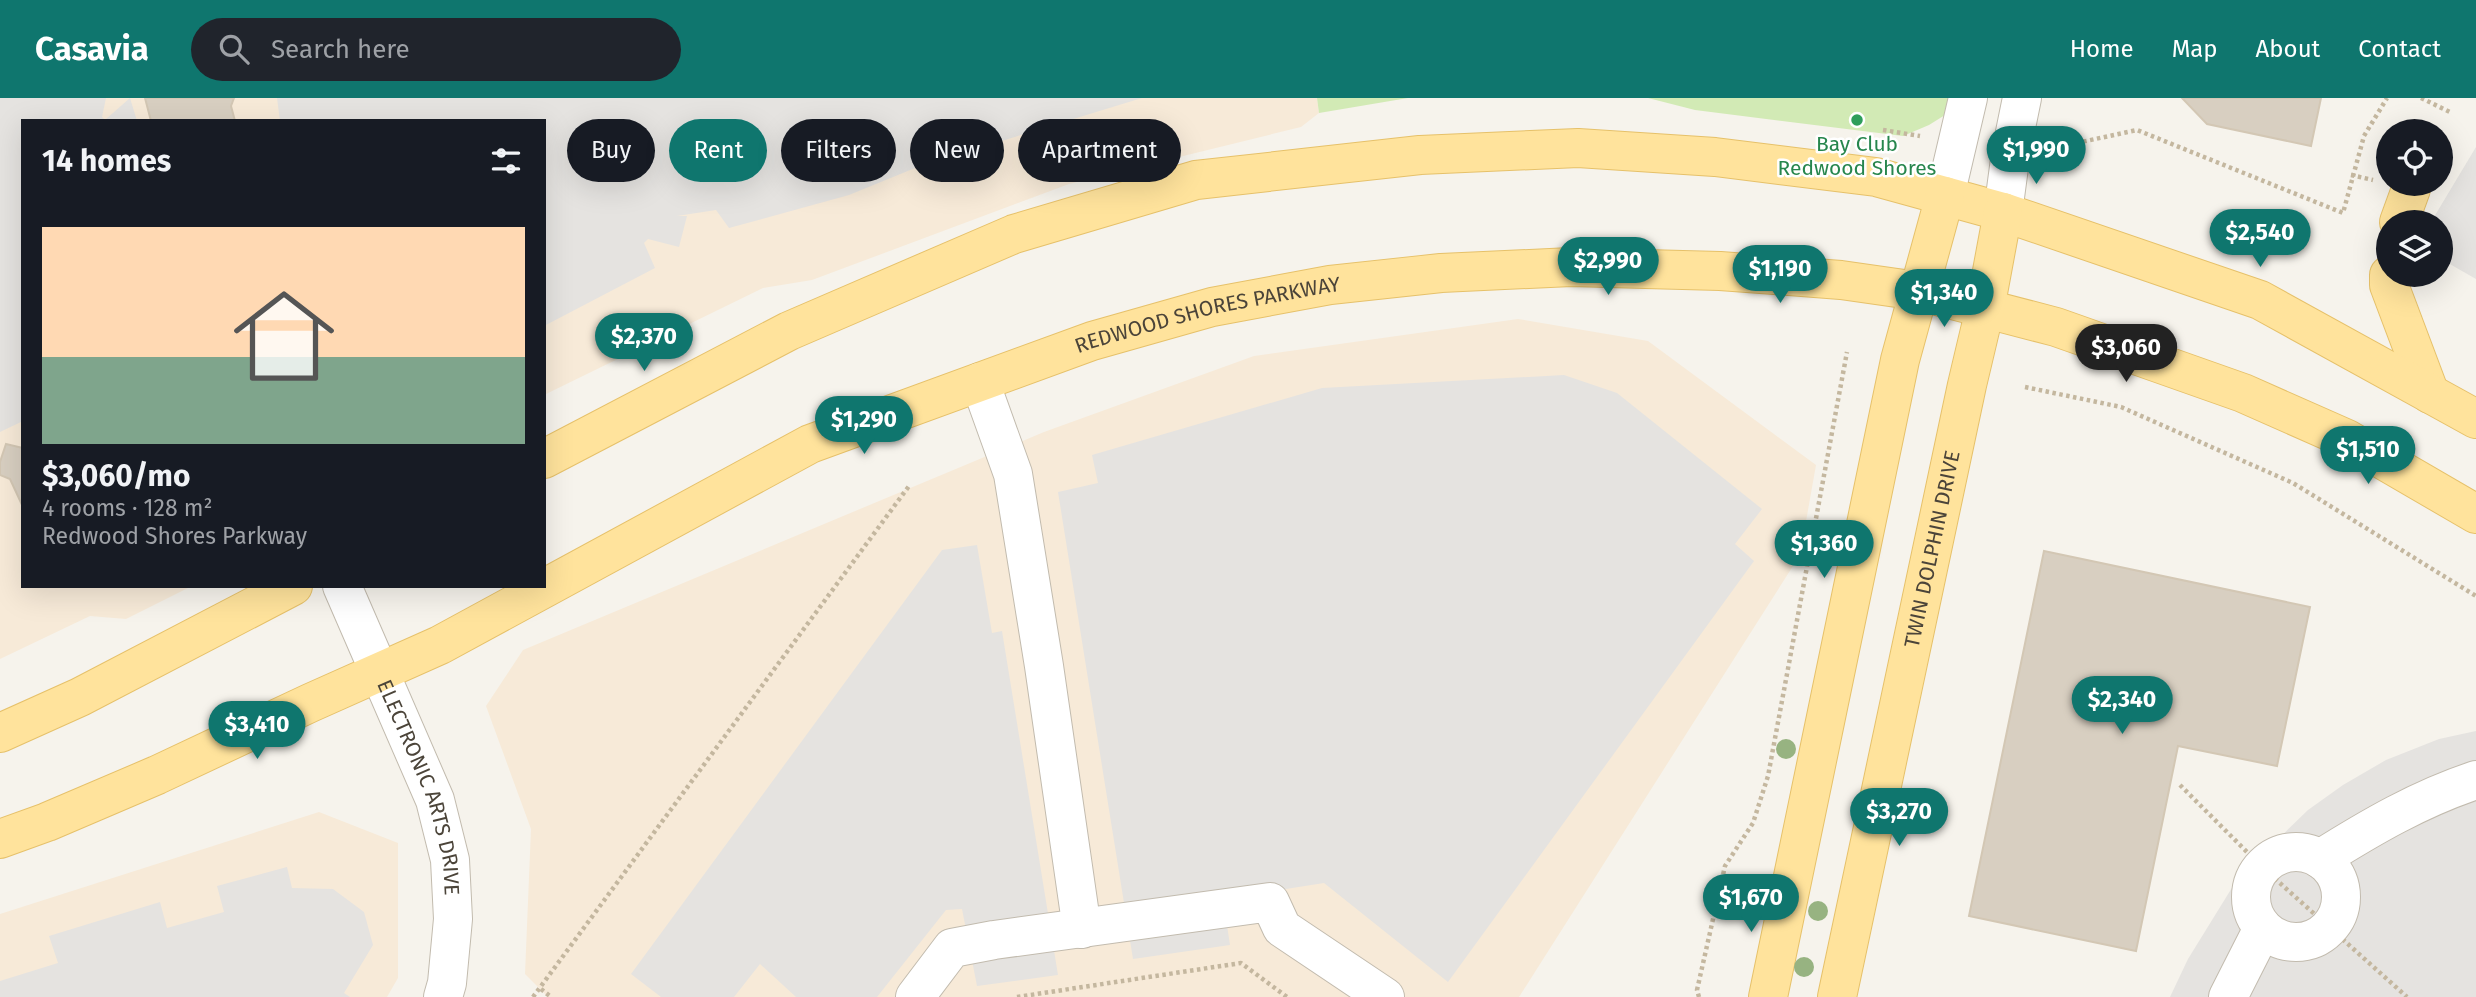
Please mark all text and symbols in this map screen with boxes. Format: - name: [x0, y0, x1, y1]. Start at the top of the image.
- search box: [191, 18, 681, 81]
- text: Casavia: [35, 29, 149, 69]
- icon: search: [215, 30, 253, 68]
- text: Search here: [271, 34, 410, 65]
- text: Home: [2070, 35, 2134, 63]
- text: Map: [2172, 35, 2218, 63]
- text: About: [2256, 35, 2320, 63]
- text: Contact: [2358, 35, 2441, 63]
- marker: Bay Club Redwood Shores: [1849, 112, 1865, 128]
- chip: Buy: [567, 119, 655, 182]
- chip: Rent: [669, 119, 767, 182]
- chip: Filters: [781, 119, 896, 182]
- chip: New: [910, 119, 1004, 182]
- chip: Apartment: [1018, 119, 1181, 182]
- map controls: [2376, 119, 2453, 287]
- button: locate: [2376, 119, 2453, 196]
- pin: $1,990: [1979, 126, 2093, 186]
- place label: Bay Club Redwood Shores: [1778, 131, 1937, 181]
- text: $1,990: [2003, 135, 2069, 163]
- icon: filters: [487, 142, 525, 180]
- text: 14 homes: [42, 143, 171, 179]
- pin: $2,540: [2203, 209, 2317, 269]
- button: layers: [2376, 210, 2453, 287]
- text: $2,540: [2226, 218, 2294, 246]
- pin: $2,990: [1551, 238, 1665, 297]
- text: $2,990: [1574, 246, 1642, 274]
- pin: $1,190: [1723, 246, 1837, 305]
- text: $1,190: [1749, 254, 1811, 282]
- pin: $1,340: [1887, 270, 2001, 329]
- street label: REDWOOD SHORES PARKWAY: [1071, 271, 1342, 359]
- icon: home: [221, 273, 347, 399]
- text: $1,340: [1911, 278, 1977, 306]
- pin: $2,370: [587, 314, 701, 373]
- text: $2,370: [611, 322, 677, 350]
- pin: $3,060: [2069, 324, 2183, 384]
- text: $3,060: [2091, 333, 2161, 361]
- pin: $1,290: [807, 396, 921, 456]
- text: $1,290: [831, 405, 897, 433]
- pin: $1,510: [2311, 426, 2425, 486]
- text: $1,510: [2336, 435, 2400, 463]
- street label: TWIN DOLPHIN DRIVE: [1899, 448, 1966, 650]
- text: $3,060/mo: [42, 458, 190, 494]
- text: 4 rooms · 128 m²: [42, 494, 212, 522]
- pin: $1,360: [1767, 520, 1881, 580]
- text: Redwood Shores Parkway: [42, 522, 307, 550]
- text: $1,360: [1791, 529, 1857, 557]
- street label: ELECTRONIC ARTS DRIVE: [371, 676, 465, 896]
- pin: $2,340: [2065, 676, 2179, 736]
- text: $2,340: [2088, 685, 2156, 713]
- pin: $3,410: [200, 702, 314, 761]
- text: $3,410: [224, 710, 290, 738]
- pin: $3,270: [1842, 788, 1956, 848]
- text: $3,270: [1866, 797, 1932, 825]
- pin: $1,670: [1694, 874, 1808, 934]
- text: $1,670: [1719, 883, 1783, 911]

